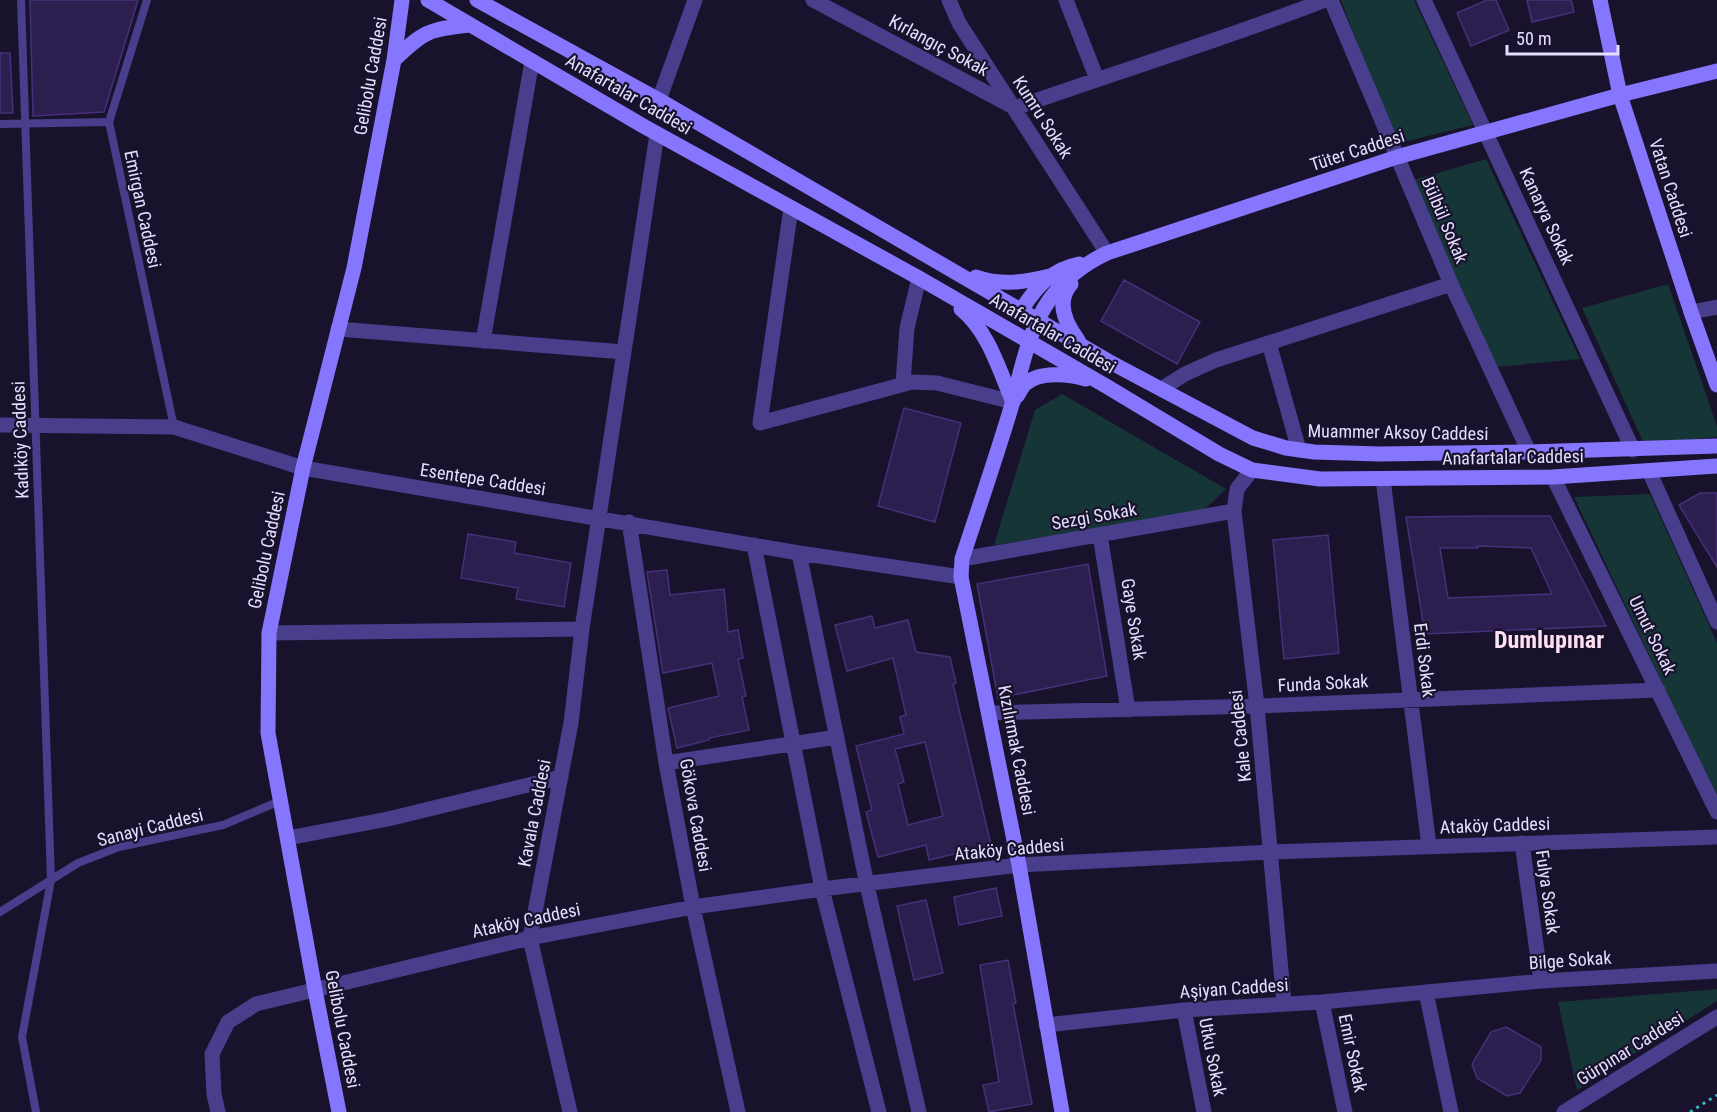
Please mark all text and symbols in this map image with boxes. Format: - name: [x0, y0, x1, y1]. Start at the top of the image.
- street label: Kırlangıç Sokak: [886, 10, 992, 80]
- street label: Gelibolu Caddesi: [349, 15, 391, 137]
- scale bar: [1507, 18, 1618, 56]
- text: 50 m: [1516, 28, 1551, 49]
- street label: Anafartalar Caddesi: [562, 49, 696, 139]
- street label: Kumru Sokak: [1009, 72, 1077, 162]
- street label: Tüter Caddesi: [1307, 125, 1407, 175]
- street label: Vatan Caddesi: [1645, 136, 1697, 240]
- street label: Emirgan Caddesi: [120, 148, 166, 270]
- street label: Kanarya Sokak: [1515, 164, 1579, 268]
- street label: Bülbül Sokak: [1417, 174, 1473, 266]
- street label: Anafartalar Caddesi: [986, 288, 1120, 378]
- street label: Kadıköy Caddesi: [7, 381, 33, 499]
- street label: Muammer Aksoy Caddesi: [1307, 420, 1489, 444]
- street label: Anafartalar Caddesi: [1442, 445, 1584, 469]
- street label: Esentepe Caddesi: [419, 459, 547, 499]
- street label: Gelibolu Caddesi: [243, 489, 289, 611]
- street label: Sezgi Sokak: [1050, 498, 1138, 534]
- street label: Gaye Sokak: [1117, 577, 1151, 661]
- street label: Umut Sokak: [1625, 592, 1681, 678]
- street label: Erdi Sokak: [1410, 622, 1440, 698]
- district label: Dumlupınar: [1494, 626, 1604, 654]
- street label: Funda Sokak: [1277, 670, 1369, 696]
- street label: Kızılırmak Caddesi: [994, 683, 1040, 817]
- street label: Kale Caddesi: [1225, 689, 1255, 783]
- street label: Gökova Caddesi: [676, 757, 716, 873]
- street label: Kavala Caddesi: [513, 758, 555, 868]
- street label: Sanayi Caddesi: [95, 804, 205, 850]
- street label: Ataköy Caddesi: [1440, 813, 1550, 837]
- street label: Ataköy Caddesi: [953, 834, 1065, 864]
- street label: Fulya Sokak: [1532, 849, 1564, 935]
- street label: Ataköy Caddesi: [470, 898, 582, 942]
- street label: Bilge Sokak: [1528, 947, 1612, 973]
- street label: Gelibolu Caddesi: [321, 968, 365, 1090]
- street label: Aşiyan Caddesi: [1179, 974, 1289, 1002]
- street label: Gürpınar Caddesi: [1573, 1007, 1687, 1089]
- street label: Emir Sokak: [1334, 1012, 1372, 1094]
- street label: Utku Sokak: [1195, 1016, 1231, 1098]

